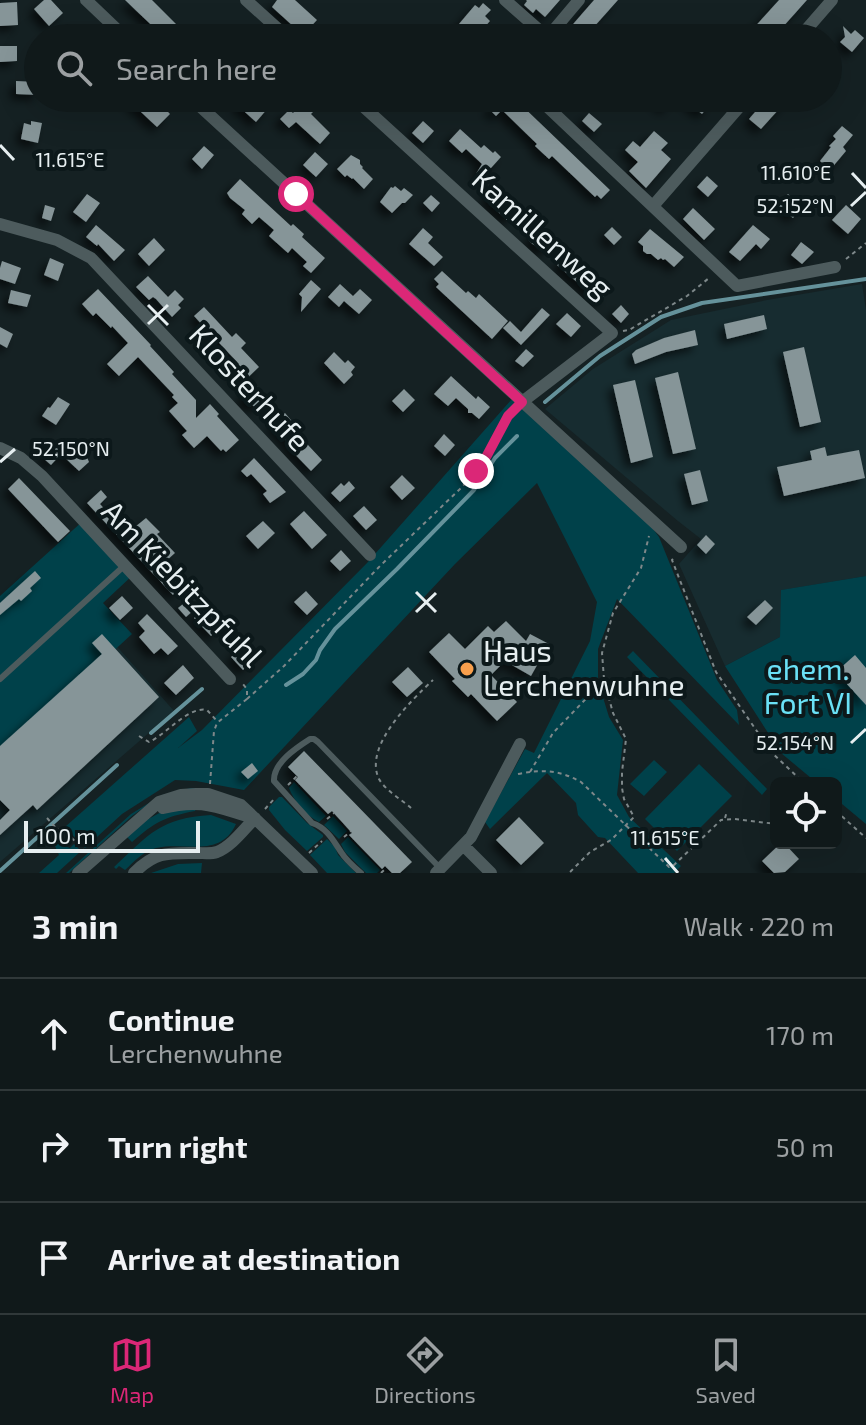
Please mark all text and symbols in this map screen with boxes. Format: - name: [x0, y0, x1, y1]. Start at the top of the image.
- search box: [24, 24, 842, 112]
- icon: search: [52, 46, 96, 90]
- text: Search here: [116, 50, 277, 86]
- text: 11.615°E: [35, 147, 105, 171]
- street label: Kamillenweg: [466, 160, 621, 305]
- text: 11.610°E: [761, 160, 831, 184]
- route start: [278, 176, 314, 212]
- text: 52.152°N: [757, 193, 833, 217]
- street label: Klosterhufe: [183, 316, 318, 458]
- text: 52.150°N: [32, 436, 110, 460]
- route end: [458, 453, 494, 489]
- street label: Am Kiebitzpfuhl: [95, 492, 272, 673]
- place label: Haus Lerchenwuhne: [483, 632, 685, 702]
- park label: ehem. Fort VI: [764, 650, 852, 720]
- marker: Haus Lerchenwuhne: [458, 660, 476, 678]
- text: 52.154°N: [756, 730, 834, 754]
- map controls: [770, 777, 842, 849]
- button: locate: [770, 777, 842, 849]
- scale bar: [24, 817, 200, 853]
- text: 100 m: [36, 822, 95, 848]
- text: 11.615°E: [630, 825, 700, 849]
- text: 3 min: [32, 905, 118, 946]
- text: Walk · 220 m: [683, 910, 834, 941]
- text: Continue: [108, 1001, 235, 1037]
- icon: ahead: [32, 1012, 76, 1056]
- text: 170 m: [766, 1019, 834, 1050]
- text: Lerchenwuhne: [108, 1037, 283, 1068]
- icon: right: [32, 1124, 76, 1168]
- text: Turn right: [108, 1128, 248, 1164]
- text: 50 m: [776, 1131, 834, 1162]
- icon: arrive: [32, 1236, 76, 1280]
- text: Arrive at destination: [108, 1240, 400, 1276]
- tab: Map: [110, 1333, 154, 1407]
- tab: Directions: [374, 1333, 476, 1407]
- tab: Saved: [696, 1333, 756, 1407]

